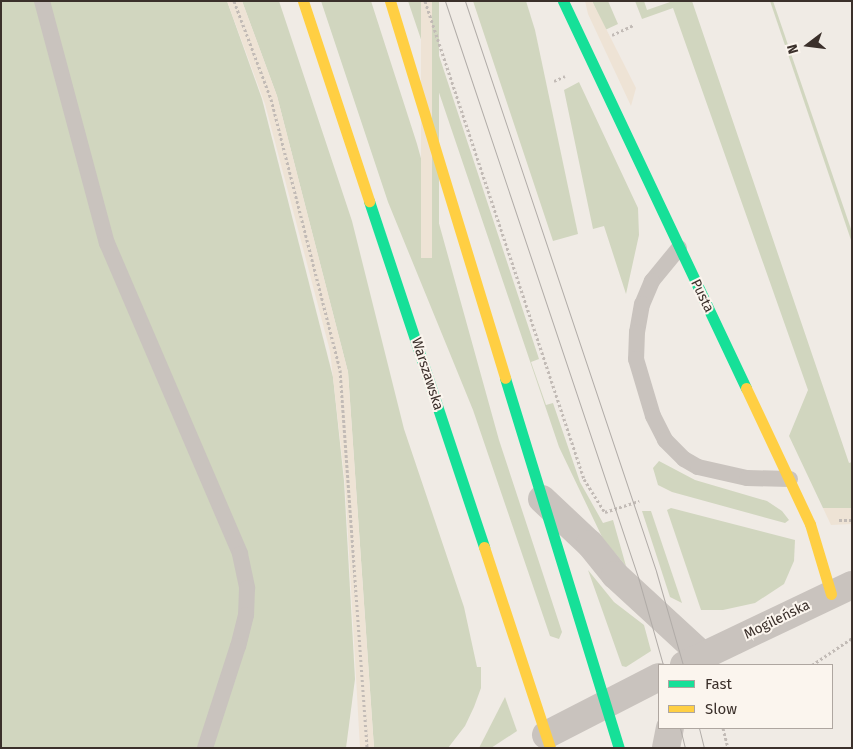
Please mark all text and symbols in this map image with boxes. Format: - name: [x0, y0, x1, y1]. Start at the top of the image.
- north arrow: [783, 20, 833, 70]
- text: N: [784, 42, 802, 56]
- street label: Pusta: [687, 277, 717, 315]
- street label: Warszawska: [407, 336, 447, 412]
- street label: Mogileńska: [741, 597, 813, 643]
- legend: [658, 664, 833, 729]
- text: Fast: [705, 675, 732, 693]
- text: Slow: [705, 700, 737, 718]

